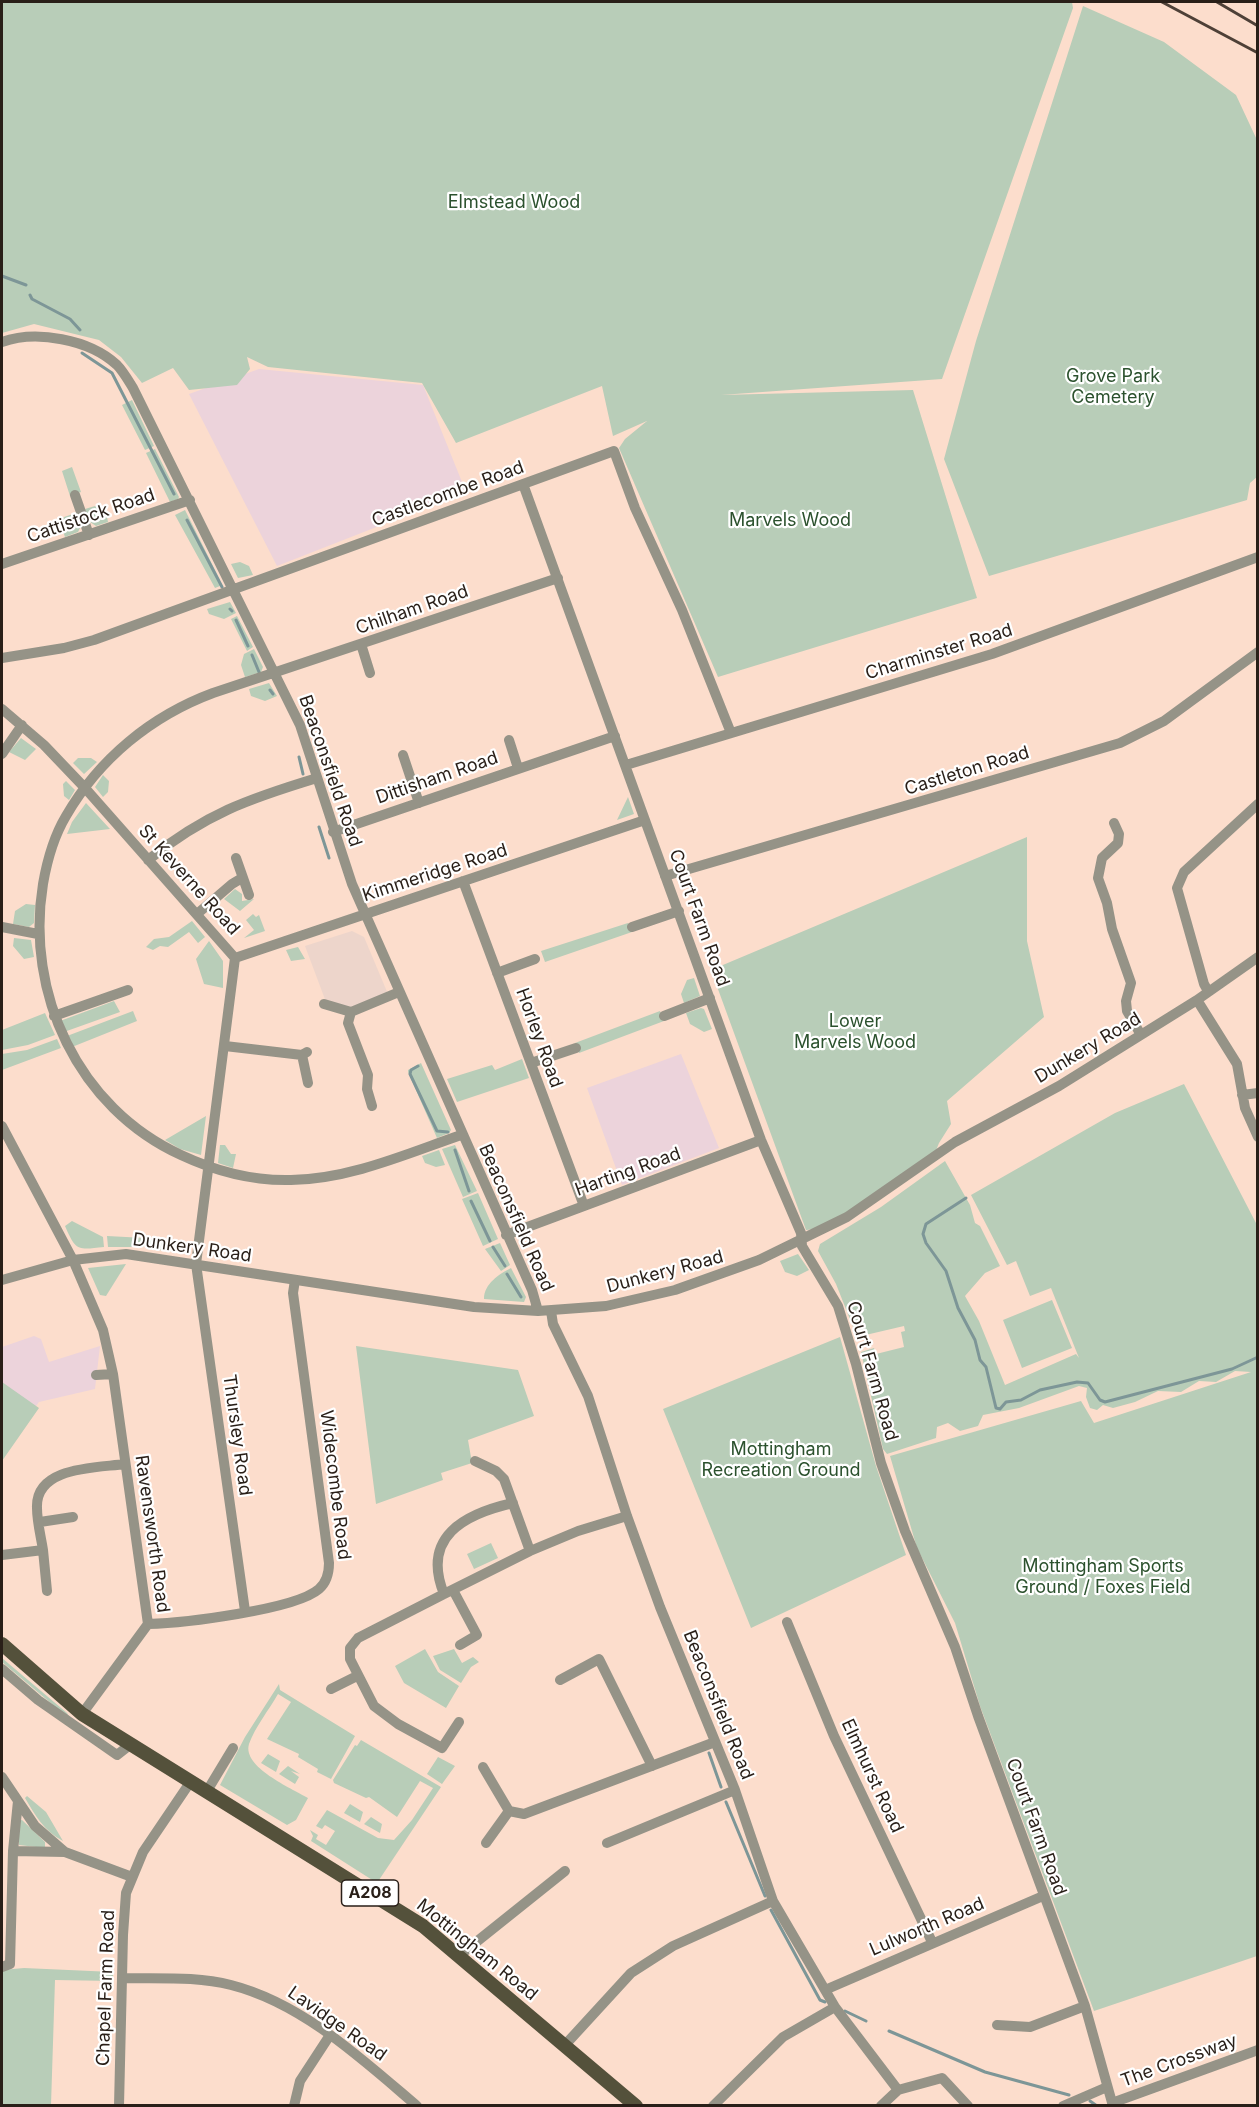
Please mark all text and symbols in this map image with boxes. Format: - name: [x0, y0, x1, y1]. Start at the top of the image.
- park label: Elmstead Wood: [448, 192, 580, 214]
- park label: Grove Park Cemetery: [1066, 366, 1160, 409]
- street label: Castlecombe Road: [369, 456, 527, 532]
- street label: Cattistock Road: [24, 484, 158, 548]
- park label: Marvels Wood: [729, 510, 851, 532]
- street label: Chilham Road: [353, 581, 471, 639]
- street label: Charminster Road: [863, 619, 1015, 685]
- street label: Beaconsfield Road: [294, 692, 366, 850]
- street label: Castleton Road: [902, 742, 1032, 800]
- street label: Dittisham Road: [373, 747, 501, 809]
- street label: St Keverne Road: [134, 820, 244, 940]
- street label: Kimmeridge Road: [360, 839, 510, 907]
- street label: Court Farm Road: [664, 847, 734, 989]
- street label: Horley Road: [511, 985, 567, 1091]
- street label: Dunkery Road: [1031, 1008, 1145, 1088]
- park label: Lower Marvels Wood: [794, 1011, 916, 1054]
- street label: Beaconsfield Road: [474, 1141, 558, 1295]
- street label: Harting Road: [572, 1143, 684, 1201]
- street label: Dunkery Road: [131, 1229, 253, 1267]
- street label: Dunkery Road: [604, 1246, 726, 1298]
- street label: Court Farm Road: [842, 1299, 902, 1443]
- street label: Thursley Road: [218, 1373, 256, 1497]
- street label: Widecombe Road: [315, 1409, 355, 1561]
- park label: Mottingham Recreation Ground: [701, 1439, 861, 1482]
- street label: Ravensworth Road: [130, 1454, 174, 1614]
- park label: Mottingham Sports Ground / Foxes Field: [1015, 1556, 1191, 1598]
- street label: Beaconsfield Road: [678, 1627, 758, 1783]
- street label: Elmhurst Road: [836, 1716, 908, 1836]
- street label: Court Farm Road: [1001, 1756, 1071, 1898]
- road number: A208: [342, 1880, 398, 1906]
- street label: Lulworth Road: [866, 1893, 988, 1961]
- street label: Mottingham Road: [412, 1895, 542, 2005]
- street label: Chapel Farm Road: [92, 1909, 120, 2067]
- street label: Lavidge Road: [283, 1982, 391, 2066]
- street label: The Crossway: [1118, 2030, 1240, 2092]

